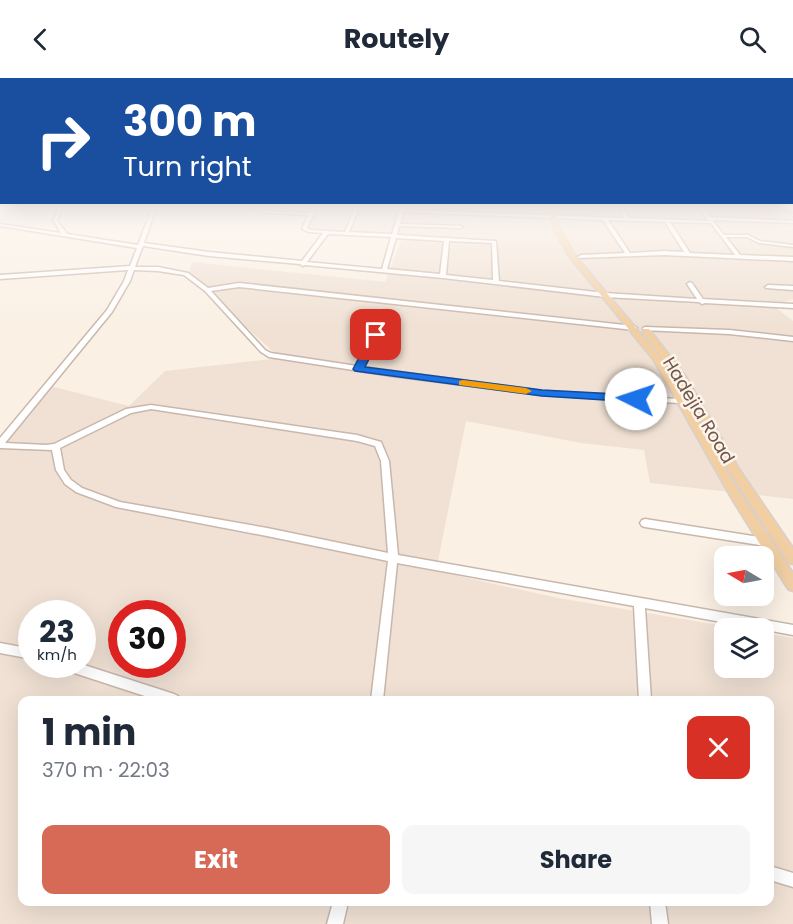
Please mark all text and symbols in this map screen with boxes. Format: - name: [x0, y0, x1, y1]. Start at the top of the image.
- text: Routely: [344, 20, 449, 57]
- icon: back: [24, 23, 57, 56]
- icon: search: [736, 23, 769, 56]
- text: 300 m: [123, 92, 257, 151]
- icon: right: [24, 102, 102, 180]
- text: Turn right: [123, 148, 252, 185]
- pin: [350, 309, 401, 360]
- icon: arrive: [359, 318, 392, 351]
- street label: Hadejia Road: [657, 352, 741, 468]
- position arrow: [604, 367, 668, 431]
- north arrow: [714, 546, 774, 606]
- map controls: [714, 546, 774, 678]
- speed limit sign: 30: [108, 600, 186, 678]
- text: 23: [39, 610, 75, 653]
- button: layers: [714, 618, 774, 678]
- text: km/h: [37, 644, 77, 665]
- text: 1 min: [42, 707, 136, 758]
- button: close: [687, 716, 750, 779]
- text: 370 m · 22:03: [42, 756, 170, 784]
- button: Exit: [42, 825, 390, 894]
- button: Share: [402, 825, 750, 894]

